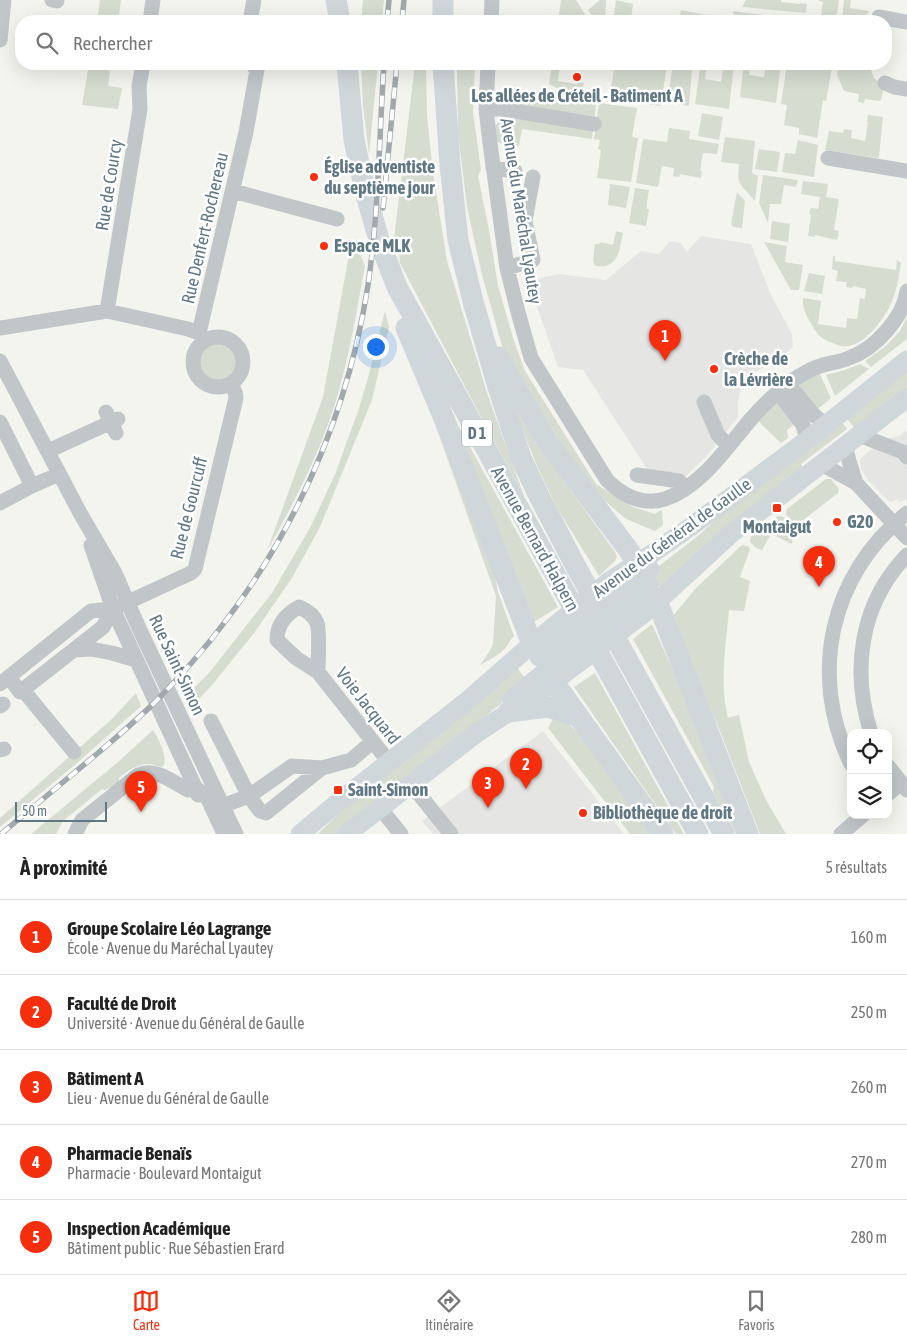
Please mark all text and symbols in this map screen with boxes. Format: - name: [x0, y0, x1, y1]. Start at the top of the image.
- search box: [15, 15, 892, 70]
- icon: search: [33, 29, 61, 57]
- text: Rechercher: [73, 32, 152, 54]
- marker: Les allées de Créteil - Batiment A: [571, 71, 583, 83]
- place label: Les allées de Créteil - Batiment A: [471, 85, 683, 106]
- street label: Avenue du Maréchal Lyautey: [496, 116, 547, 305]
- street label: Rue de Courcy: [91, 138, 126, 232]
- street label: Rue Denfert-Rochereau: [177, 150, 232, 306]
- place label: Église adventiste du septième jour: [324, 156, 435, 198]
- marker: Église adventiste du septième jour: [308, 171, 320, 183]
- place label: Espace MLK: [334, 235, 410, 256]
- marker: Espace MLK: [318, 240, 330, 252]
- pin: 1: [649, 320, 681, 361]
- your location: [363, 334, 389, 360]
- place label: Crèche de la Lévrière: [724, 348, 793, 390]
- marker: Crèche de la Lévrière: [708, 363, 720, 375]
- road number: D 1: [462, 419, 492, 446]
- street label: Rue de Gourcuff: [166, 454, 211, 561]
- street label: Avenue Bernard Halpern: [487, 463, 584, 615]
- street label: Avenue du Général de Gaulle: [588, 473, 755, 602]
- marker: Montaigut: [771, 502, 783, 514]
- place label: G20: [847, 511, 873, 532]
- place label: Montaigut: [743, 516, 812, 537]
- marker: G20: [831, 516, 843, 528]
- pin: 4: [803, 546, 835, 587]
- street label: Rue Saint-Simon: [145, 611, 210, 718]
- street label: Voie Jacquard: [332, 663, 405, 748]
- map controls: [847, 729, 892, 819]
- button: locate: [847, 729, 892, 774]
- pin: 2: [510, 748, 542, 789]
- pin: 3: [472, 767, 504, 808]
- pin: 5: [125, 771, 157, 812]
- button: layers: [847, 774, 892, 819]
- place label: Saint-Simon: [348, 779, 429, 800]
- marker: Saint-Simon: [332, 784, 344, 796]
- scale bar: [15, 799, 108, 822]
- place label: Bibliothèque de droit: [593, 802, 733, 823]
- text: 50 m: [22, 803, 47, 819]
- marker: Bibliothèque de droit: [577, 807, 589, 819]
- text: À proximité: [20, 855, 108, 879]
- text: 5 résultats: [825, 858, 887, 876]
- text: Groupe Scolaire Léo Lagrange: [67, 917, 272, 939]
- text: 1: [32, 928, 40, 946]
- text: 160 m: [851, 928, 887, 946]
- text: École · Avenue du Maréchal Lyautey: [67, 939, 273, 957]
- text: Faculté de Droit: [67, 992, 176, 1014]
- text: 2: [32, 1003, 40, 1021]
- text: 250 m: [851, 1003, 887, 1021]
- text: Université · Avenue du Général de Gaulle: [67, 1014, 304, 1032]
- text: Bâtiment A: [67, 1067, 144, 1089]
- text: 3: [32, 1078, 40, 1096]
- text: 260 m: [851, 1078, 887, 1096]
- text: Lieu · Avenue du Général de Gaulle: [67, 1089, 269, 1107]
- text: Pharmacie Benaïs: [67, 1142, 192, 1164]
- text: 4: [32, 1153, 40, 1171]
- text: 270 m: [851, 1153, 887, 1171]
- text: Pharmacie · Boulevard Montaigut: [67, 1164, 262, 1182]
- text: Inspection Académique: [67, 1217, 231, 1239]
- text: 5: [32, 1228, 40, 1246]
- text: 280 m: [851, 1228, 887, 1246]
- text: Bâtiment public · Rue Sébastien Erard: [67, 1239, 285, 1257]
- tab: Carte: [132, 1287, 160, 1333]
- tab: Itinéraire: [425, 1287, 473, 1333]
- tab: Favoris: [738, 1287, 775, 1333]

